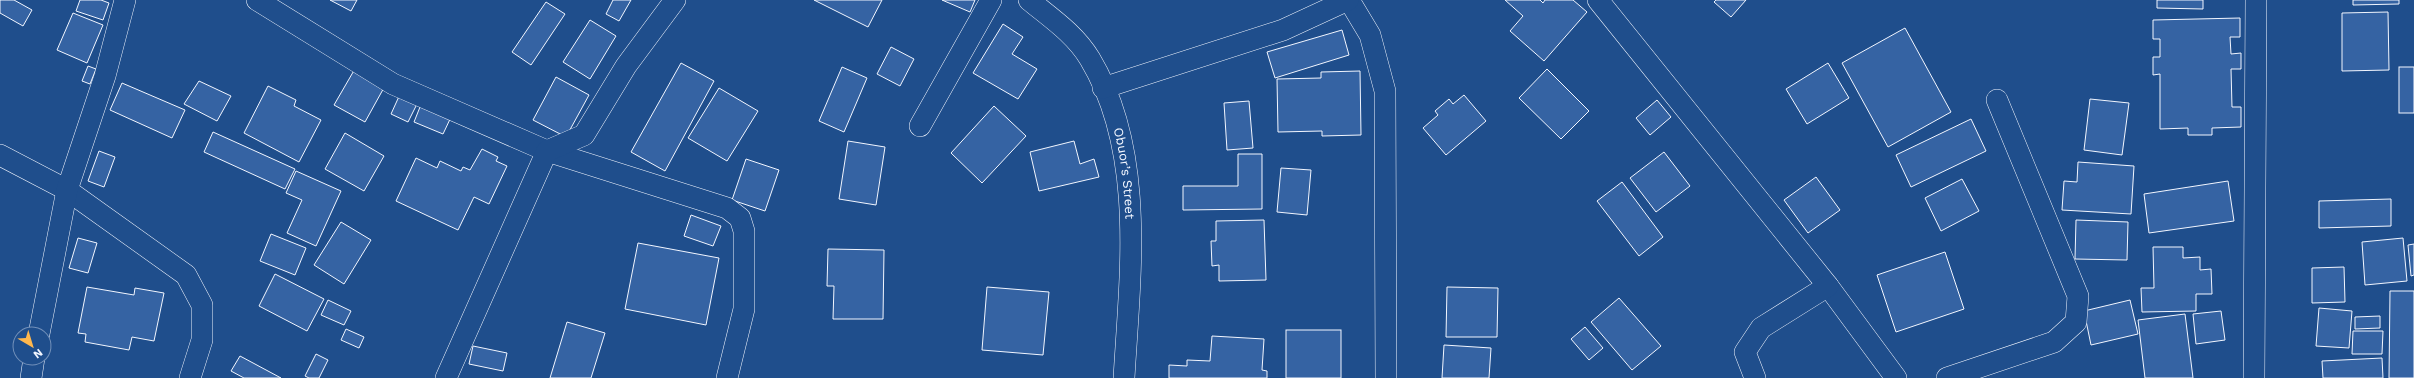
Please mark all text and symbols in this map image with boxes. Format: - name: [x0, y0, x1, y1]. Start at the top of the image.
- street label: Obuor’s Street: [1111, 126, 1137, 220]
- north arrow: [12, 326, 52, 366]
- text: N: [31, 346, 45, 361]

